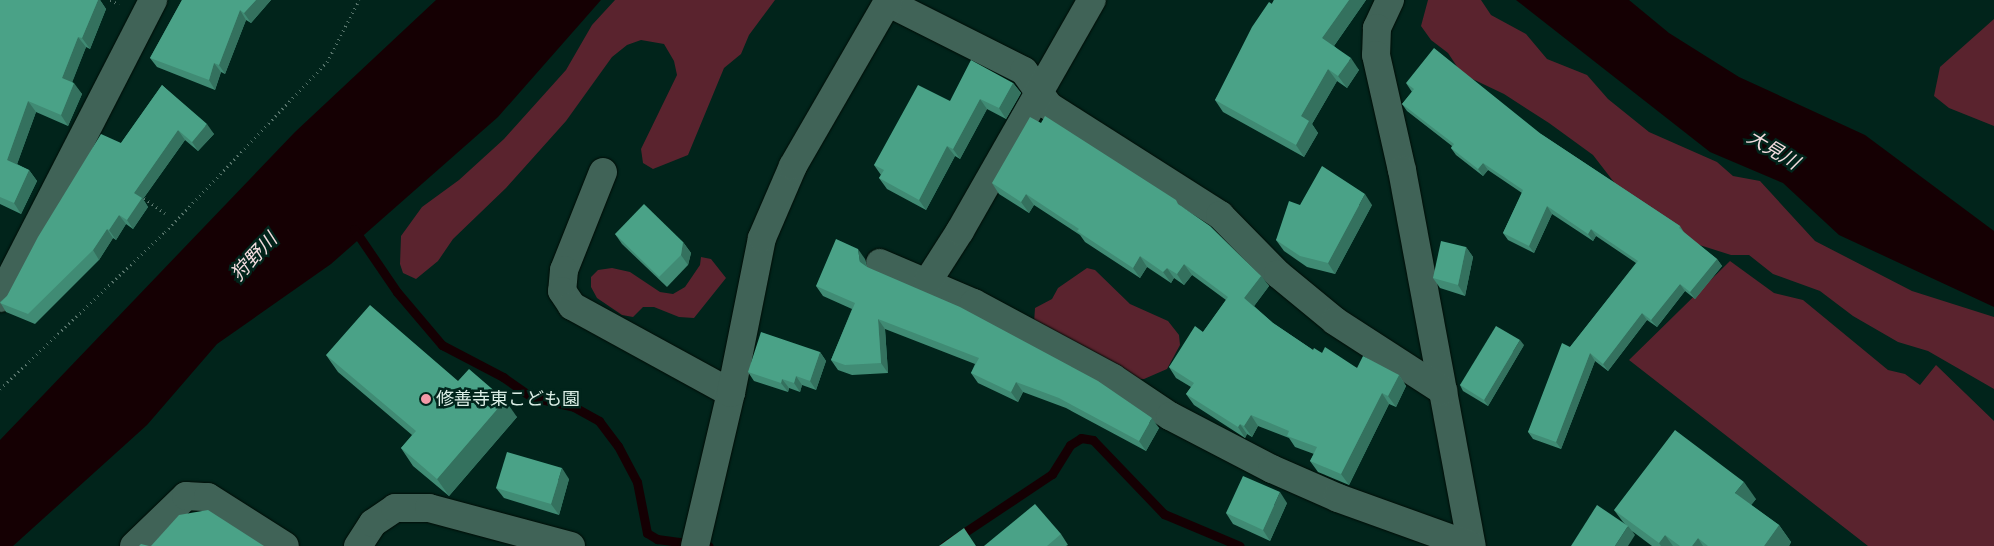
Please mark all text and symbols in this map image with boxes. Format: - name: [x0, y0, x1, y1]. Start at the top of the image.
- water label: 大見川: [1743, 126, 1803, 174]
- water label: 狩野川: [226, 228, 282, 286]
- place label: 修善寺東こども園: [436, 388, 580, 410]
- marker: 修善寺東こども園: [420, 393, 432, 405]

